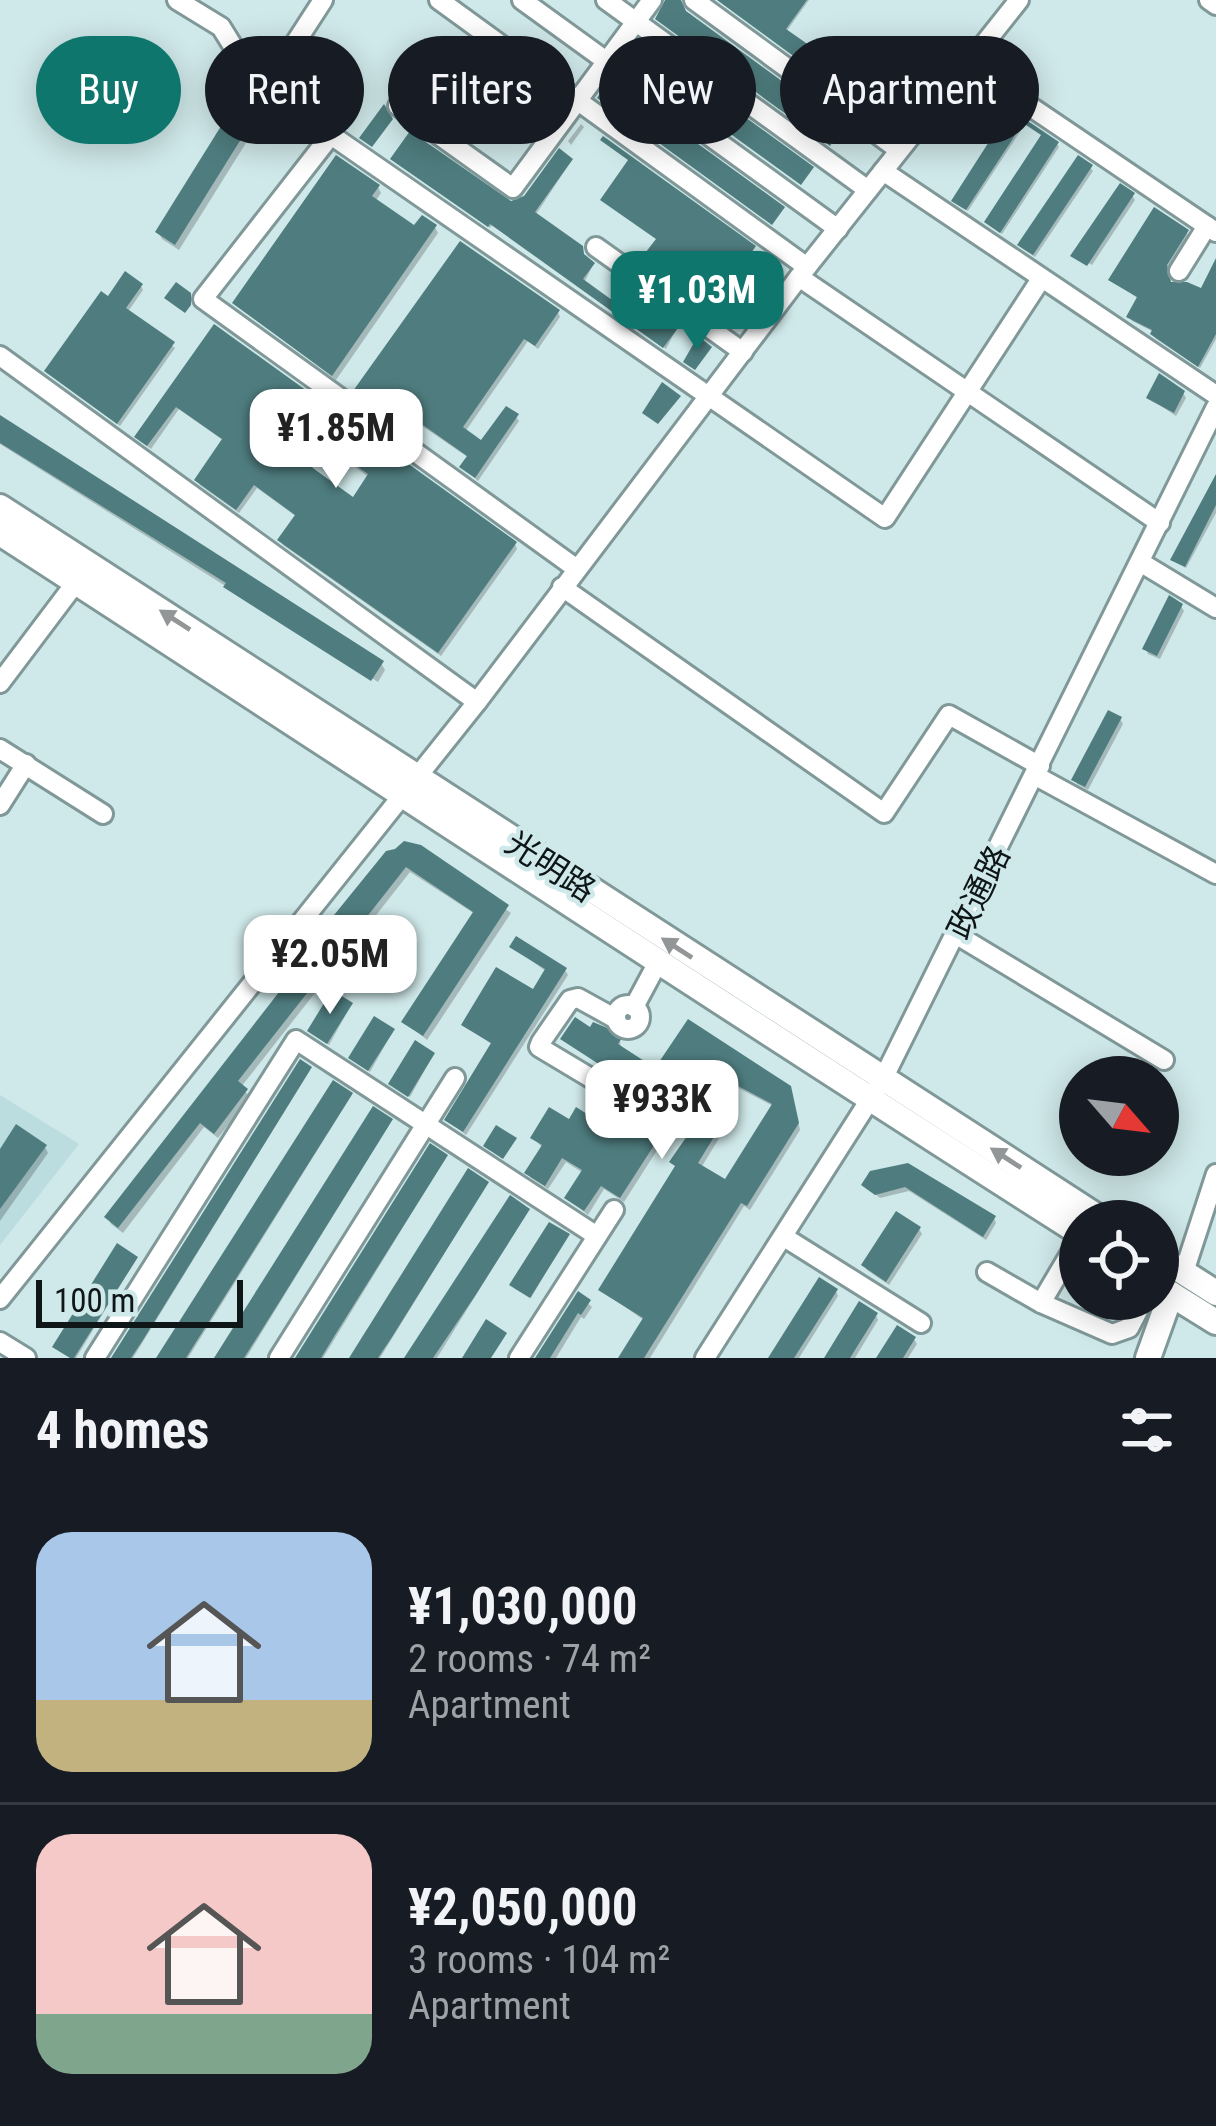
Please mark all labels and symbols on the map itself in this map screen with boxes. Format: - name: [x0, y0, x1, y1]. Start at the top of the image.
- pin: ¥1.03M: [599, 251, 795, 353]
- pin: ¥1.85M: [238, 389, 434, 491]
- one-way arrow: [158, 609, 191, 631]
- street label: 光明路: [499, 823, 603, 910]
- street label: 政通路: [939, 839, 1018, 945]
- pin: ¥2.05M: [232, 915, 428, 1017]
- one-way arrow: [660, 938, 694, 959]
- north arrow: [1059, 1056, 1179, 1176]
- pin: ¥933K: [578, 1060, 746, 1162]
- one-way arrow: [989, 1148, 1022, 1170]
- scale bar: [36, 1274, 243, 1327]

